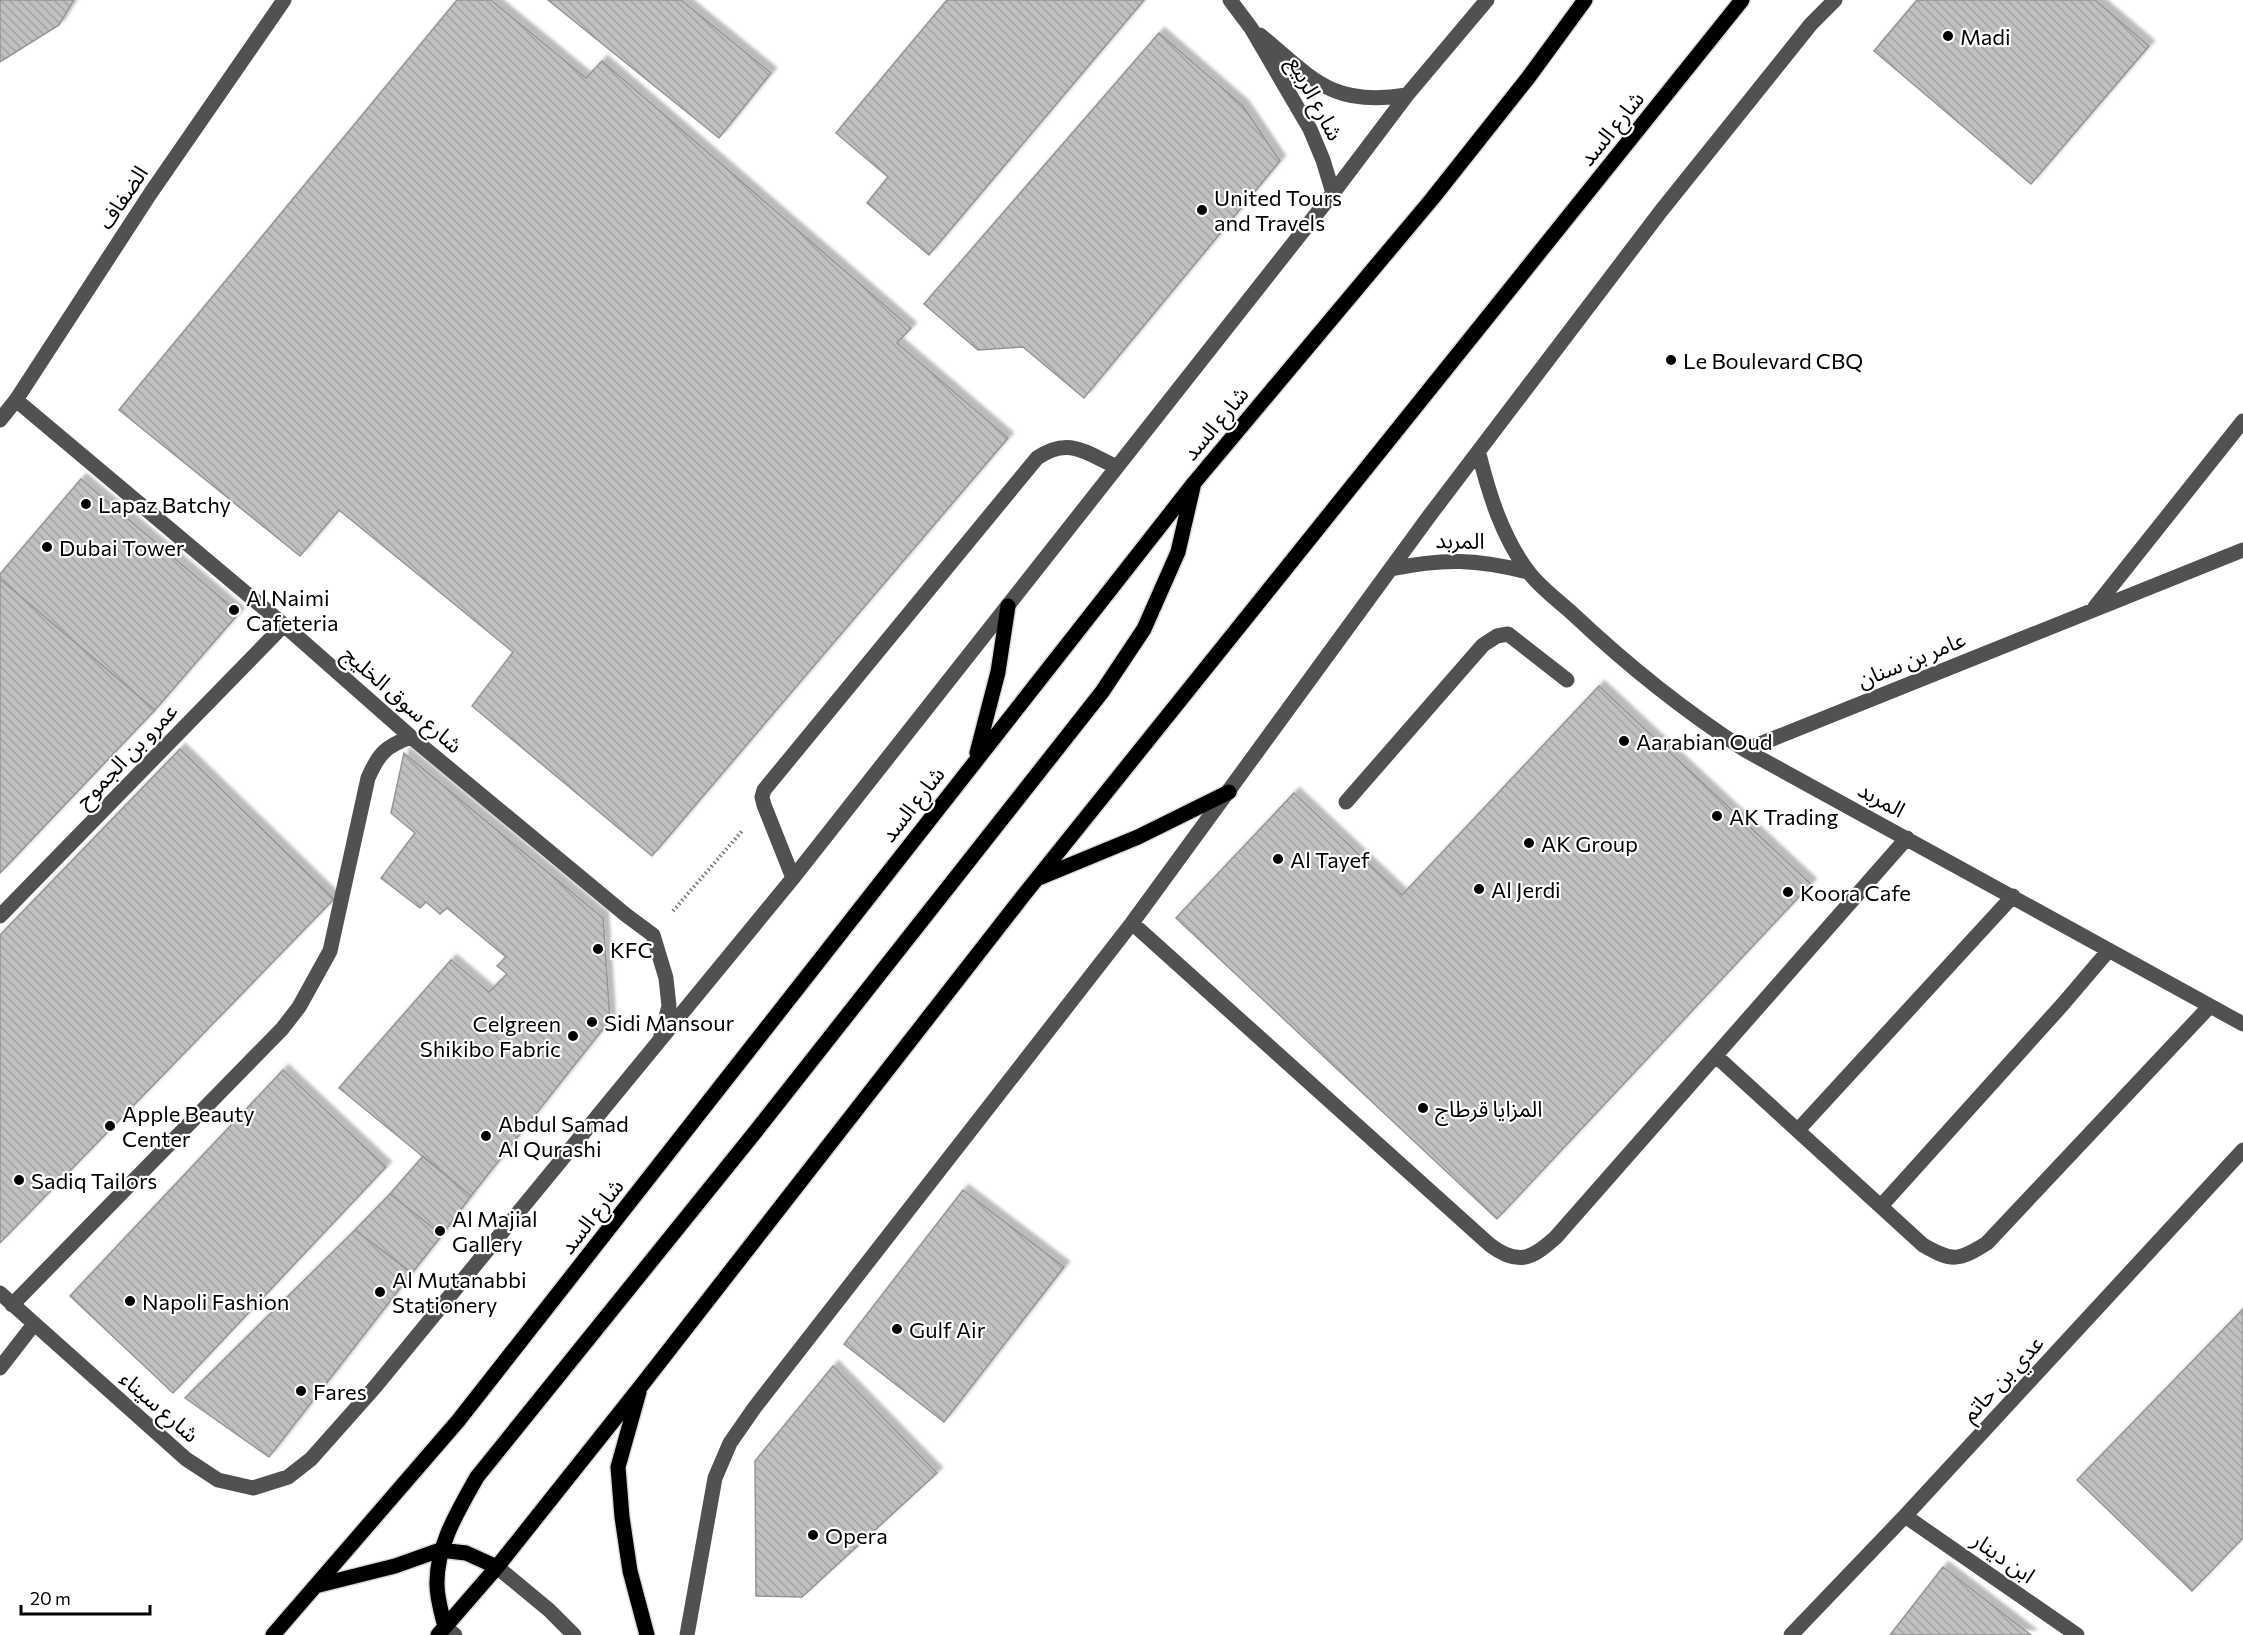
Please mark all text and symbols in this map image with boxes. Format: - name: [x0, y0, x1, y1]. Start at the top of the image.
- place label: Madi: [1960, 23, 2011, 50]
- marker: Madi: [1941, 29, 1955, 43]
- street label: شارع الربيع: [1279, 51, 1349, 147]
- street label: شارع السد: [1573, 85, 1652, 173]
- street label: الضفاف: [91, 160, 153, 234]
- place label: United Tours and Travels: [1214, 184, 1342, 236]
- marker: United Tours and Travels: [1195, 203, 1209, 217]
- place label: Le Boulevard CBQ: [1683, 347, 1863, 374]
- marker: Le Boulevard CBQ: [1664, 353, 1678, 367]
- street label: شارع السد: [1176, 380, 1257, 468]
- place label: Lapaz Batchy: [98, 491, 231, 518]
- marker: Lapaz Batchy: [79, 497, 93, 511]
- street label: المربد: [1435, 526, 1485, 554]
- place label: Dubai Tower: [59, 534, 185, 561]
- marker: Dubai Tower: [40, 540, 54, 554]
- place label: Al Naimi Cafeteria: [246, 584, 339, 636]
- marker: Al Naimi Cafeteria: [227, 603, 241, 617]
- street label: عامر بن سنان: [1853, 625, 1969, 693]
- street label: شارع سوق الخليج: [335, 640, 468, 761]
- street label: عمرو بن الجموح: [69, 697, 185, 816]
- place label: Aarabian Oud: [1636, 728, 1773, 755]
- marker: Aarabian Oud: [1617, 734, 1631, 748]
- street label: شارع السد: [874, 761, 953, 850]
- street label: المربد: [1854, 775, 1910, 823]
- place label: AK Trading: [1729, 803, 1838, 830]
- marker: AK Trading: [1710, 809, 1724, 823]
- place label: AK Group: [1541, 830, 1638, 857]
- marker: AK Group: [1522, 836, 1536, 850]
- place label: Al Tayef: [1290, 846, 1370, 873]
- marker: Al Tayef: [1271, 852, 1285, 866]
- place label: Al Jerdi: [1491, 876, 1561, 903]
- place label: Koora Cafe: [1800, 879, 1911, 906]
- marker: Al Jerdi: [1472, 882, 1486, 896]
- marker: Koora Cafe: [1781, 885, 1795, 899]
- place label: KFC: [610, 936, 652, 963]
- marker: KFC: [591, 942, 605, 956]
- place label: Sidi Mansour: [604, 1009, 735, 1036]
- place label: Celgreen Shikibo Fabric: [420, 1010, 561, 1062]
- marker: Sidi Mansour: [585, 1015, 599, 1029]
- marker: Celgreen Shikibo Fabric: [566, 1029, 580, 1043]
- place label: المزايا قرطاج: [1435, 1095, 1543, 1126]
- place label: Apple Beauty Center: [122, 1100, 255, 1152]
- marker: المزايا قرطاج: [1416, 1101, 1430, 1115]
- place label: Abdul Samad Al Qurashi: [498, 1110, 629, 1162]
- marker: Apple Beauty Center: [103, 1119, 117, 1133]
- marker: Abdul Samad Al Qurashi: [479, 1129, 493, 1143]
- place label: Sadiq Tailors: [31, 1167, 157, 1194]
- marker: Sadiq Tailors: [12, 1173, 26, 1187]
- street label: شارع السد: [553, 1173, 632, 1262]
- place label: Al Majial Gallery: [452, 1205, 538, 1257]
- marker: Al Majial Gallery: [433, 1224, 447, 1238]
- place label: Al Mutanabbi Stationery: [392, 1266, 527, 1318]
- marker: Al Mutanabbi Stationery: [373, 1285, 387, 1299]
- place label: Napoli Fashion: [142, 1288, 289, 1315]
- marker: Napoli Fashion: [123, 1294, 137, 1308]
- place label: Gulf Air: [909, 1316, 986, 1343]
- marker: Gulf Air: [890, 1322, 904, 1336]
- street label: عدي بن حاتم: [1955, 1329, 2052, 1430]
- street label: شارع سيناء: [112, 1364, 205, 1451]
- place label: Fares: [313, 1378, 367, 1405]
- marker: Fares: [294, 1384, 308, 1398]
- place label: Opera: [825, 1522, 888, 1549]
- street label: ابن دينار: [1966, 1525, 2041, 1589]
- marker: Opera: [806, 1528, 820, 1542]
- scale bar: [21, 1578, 150, 1616]
- text: 20 m: [30, 1587, 71, 1609]

